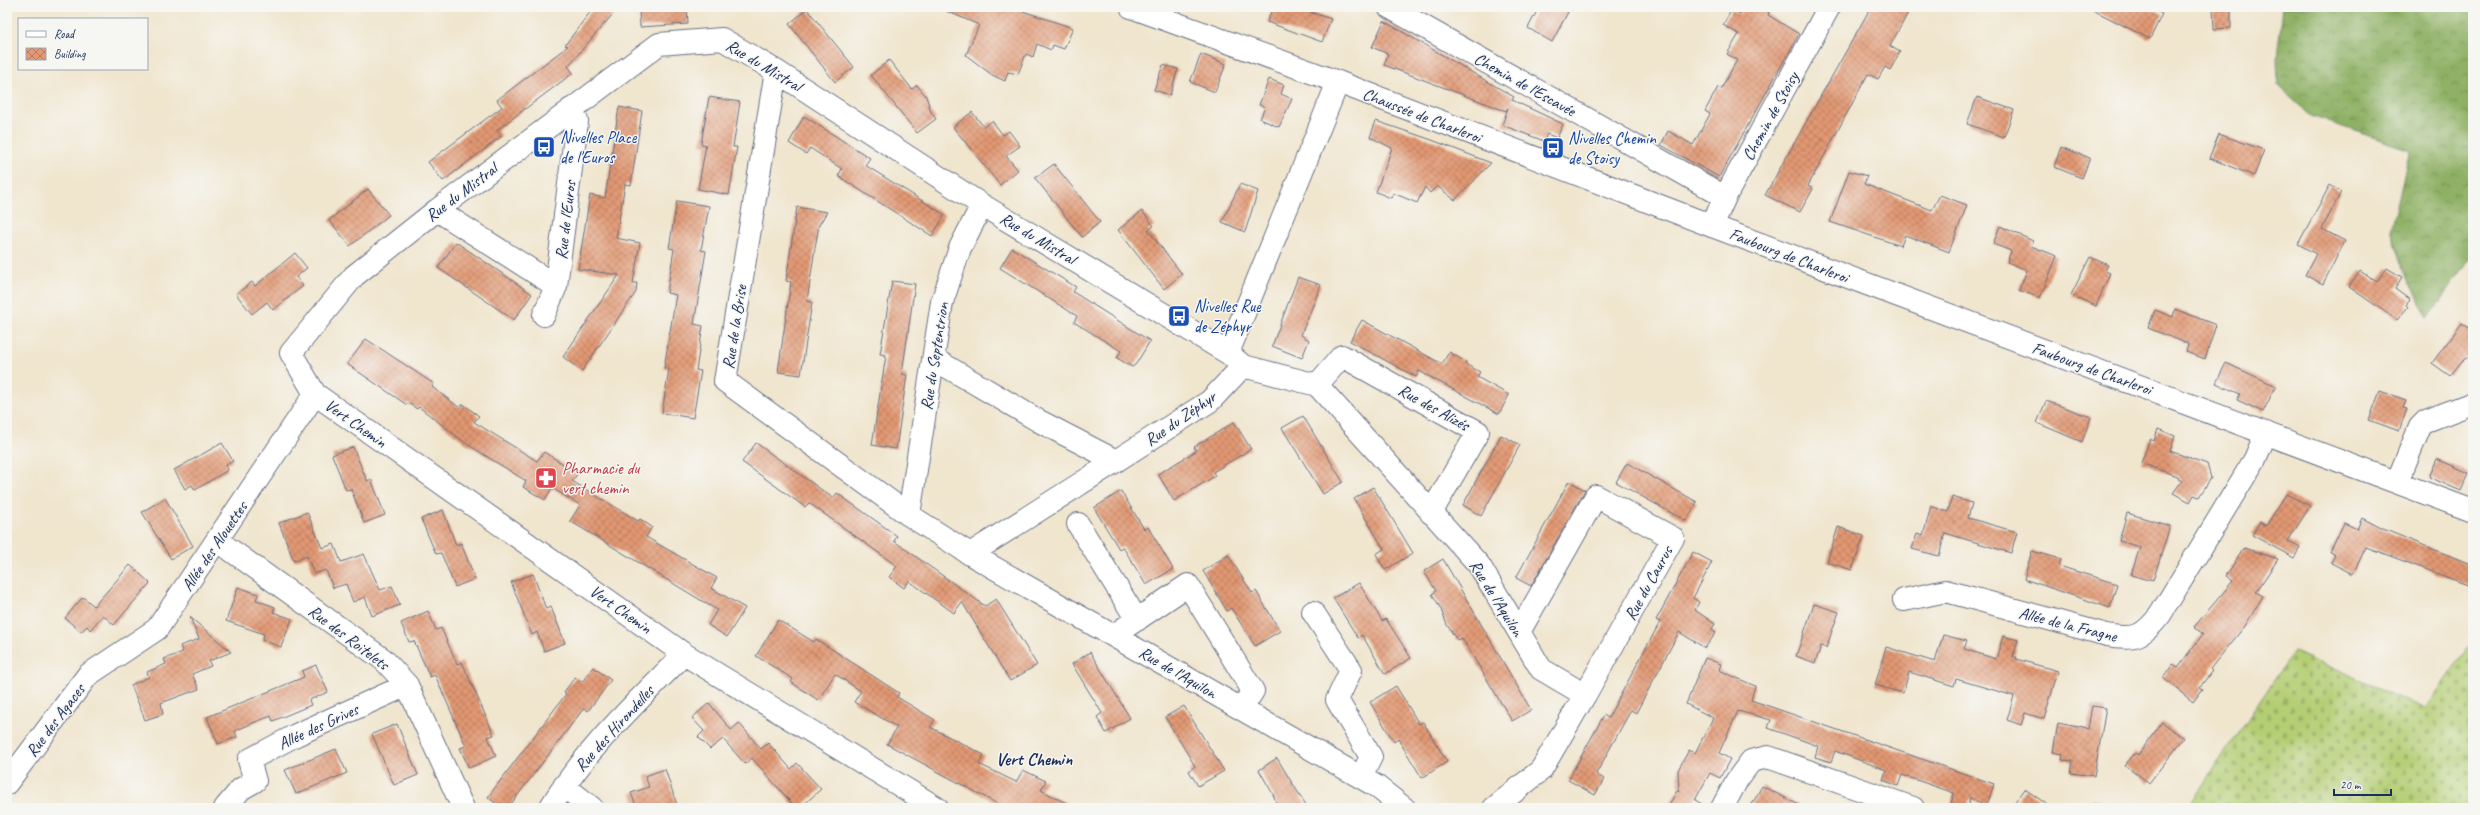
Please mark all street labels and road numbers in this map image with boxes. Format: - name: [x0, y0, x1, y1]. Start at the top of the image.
- street label: Rue du Mistral: [722, 35, 808, 98]
- street label: Chemin de l'Escavée: [1470, 48, 1580, 122]
- street label: Chemin de Stoisy: [1738, 67, 1804, 164]
- street label: Chaussée de Charleroi: [1360, 83, 1487, 149]
- street label: Rue du Mistral: [421, 157, 504, 226]
- street label: Rue de l'Euros: [550, 178, 581, 261]
- street label: Rue du Mistral: [996, 208, 1082, 271]
- street label: Faubourg de Charleroi: [1726, 223, 1854, 289]
- street label: Rue de la Brise: [717, 282, 752, 371]
- street label: Rue du Septentrion: [916, 299, 954, 411]
- street label: Faubourg de Charleroi: [2029, 337, 2157, 401]
- street label: Rue des Alizés: [1395, 379, 1475, 437]
- street label: Rue du Zéphyr: [1141, 385, 1221, 451]
- street label: Vert Chemin: [321, 394, 391, 453]
- street label: Allée des Alouettes: [177, 496, 253, 595]
- street label: Rue du Caurus: [1619, 541, 1678, 624]
- street label: Rue de l'Aquilon: [1465, 556, 1529, 642]
- street label: Vert Chemin: [586, 580, 656, 639]
- street label: Rue des Roitelets: [304, 600, 395, 676]
- street label: Allée de la Fragne: [2017, 602, 2120, 647]
- street label: Rue de l'Aquilon: [1135, 642, 1222, 704]
- street label: Rue des Agaces: [21, 679, 90, 761]
- street label: Rue des Hirondelles: [570, 680, 659, 776]
- street label: Allée des Grives: [275, 698, 363, 754]

